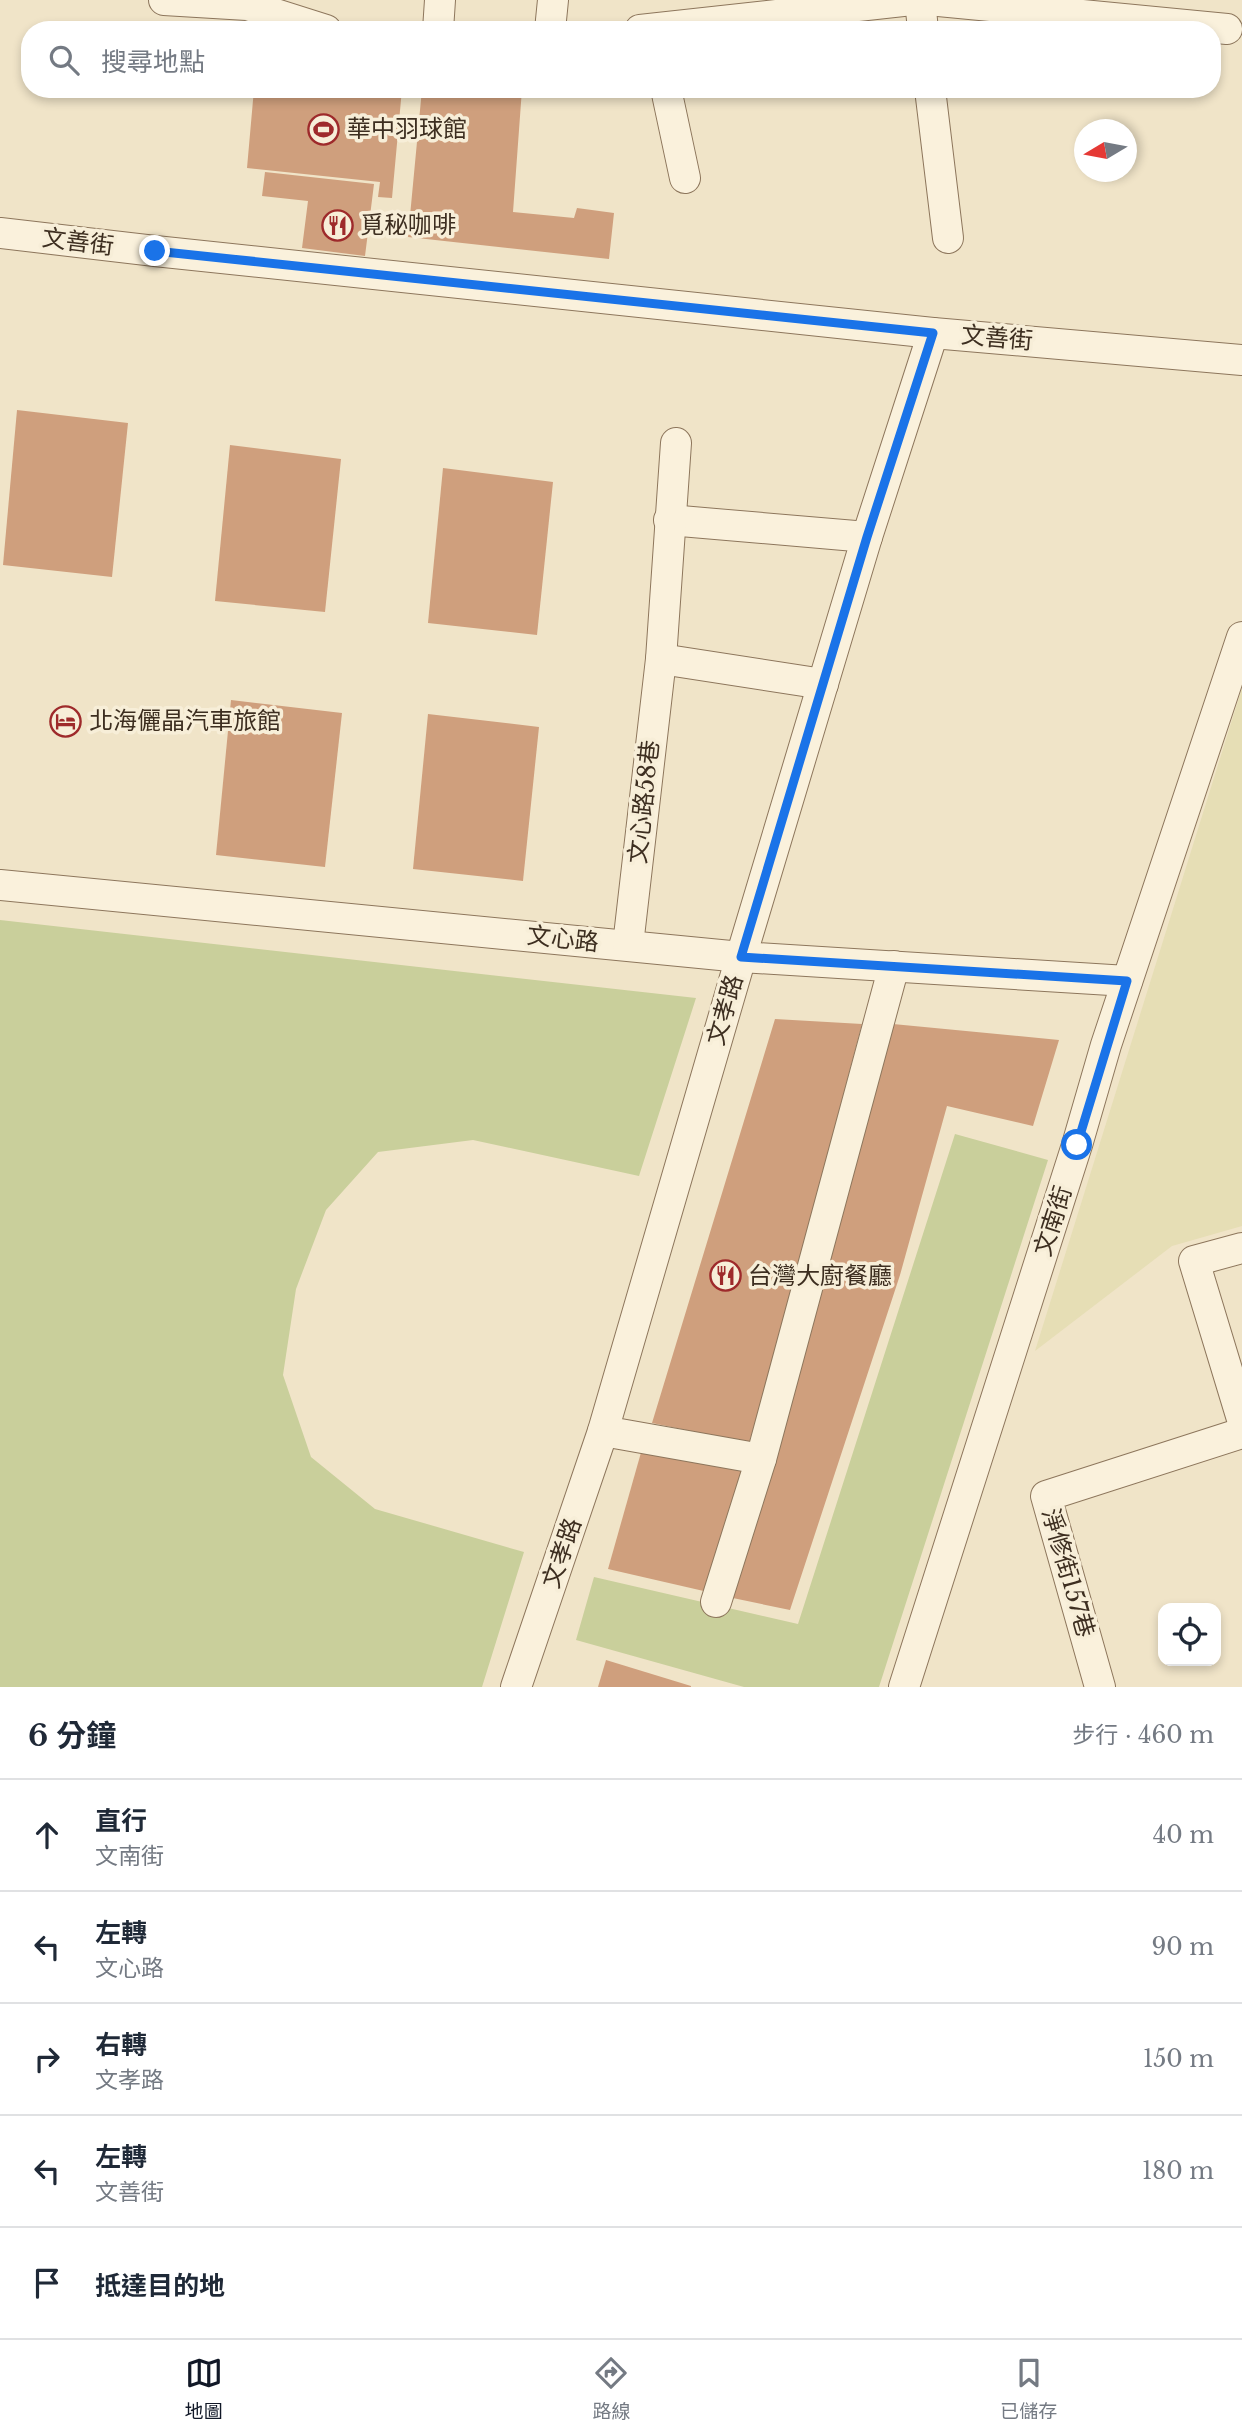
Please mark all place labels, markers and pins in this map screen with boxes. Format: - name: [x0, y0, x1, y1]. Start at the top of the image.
- sports icon: 華中羽球館: [307, 112, 341, 146]
- place label: 華中羽球館: [347, 114, 467, 143]
- restaurant icon: 覓秘咖啡: [320, 208, 354, 242]
- place label: 覓秘咖啡: [360, 210, 456, 239]
- hotel icon: 北海儷晶汽車旅館: [49, 704, 83, 738]
- place label: 北海儷晶汽車旅館: [89, 706, 281, 735]
- restaurant icon: 台灣大廚餐廳: [708, 1259, 742, 1293]
- place label: 台灣大廚餐廳: [748, 1261, 892, 1290]

